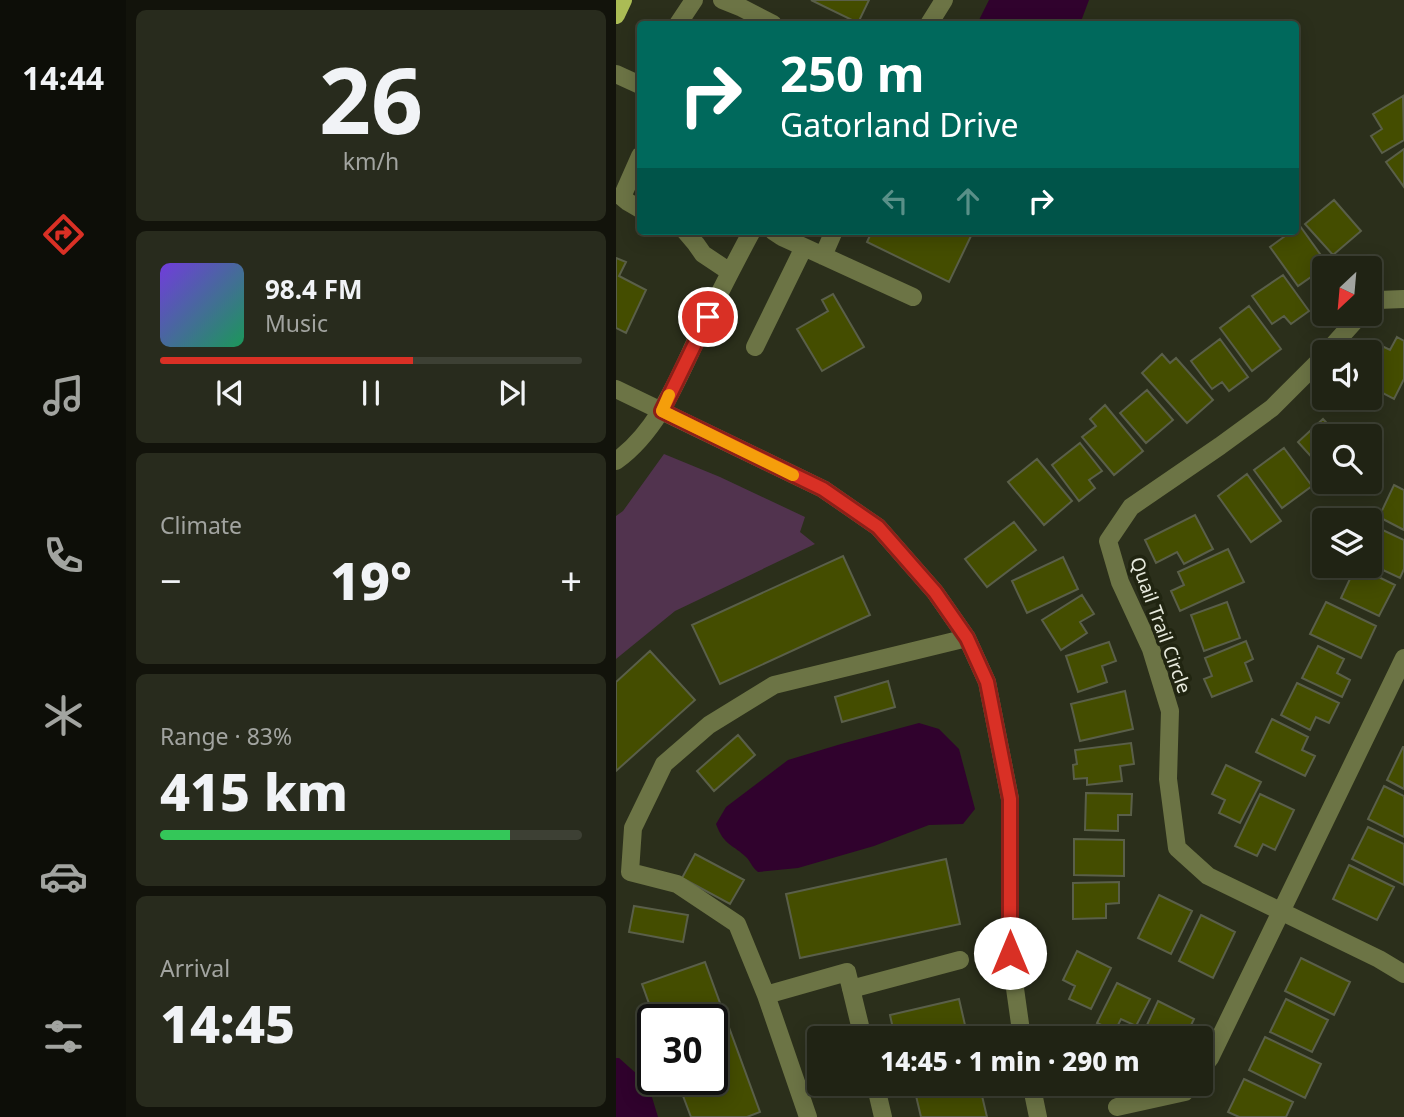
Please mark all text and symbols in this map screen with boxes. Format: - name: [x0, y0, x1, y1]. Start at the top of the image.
- text: 26: [319, 37, 423, 161]
- text: 250 m: [780, 40, 925, 106]
- icon: right: [665, 49, 756, 140]
- text: 14:44: [22, 56, 104, 99]
- text: Gatorland Drive: [780, 103, 1019, 146]
- text: km/h: [343, 145, 399, 177]
- icon: left: [876, 182, 914, 220]
- icon: ahead: [949, 182, 987, 220]
- icon: right: [1022, 182, 1060, 220]
- icon: directions: [39, 210, 88, 259]
- north arrow: [1312, 256, 1382, 326]
- map controls: [1312, 256, 1382, 578]
- text: 98.4 FM: [265, 271, 362, 307]
- pin: [678, 287, 738, 347]
- icon: arrive: [689, 298, 727, 336]
- text: Music: [265, 307, 328, 339]
- button: sound: [1312, 340, 1382, 410]
- icon: music: [39, 371, 88, 420]
- icon: previous: [211, 374, 249, 412]
- icon: pause: [352, 374, 390, 412]
- icon: next: [493, 374, 531, 412]
- button: search: [1312, 424, 1382, 494]
- button: layers: [1312, 508, 1382, 578]
- text: Climate: [160, 509, 242, 541]
- icon: phone: [39, 531, 88, 580]
- text: 19°: [330, 544, 412, 615]
- street label: Quail Trail Circle: [1124, 553, 1198, 697]
- text: −: [160, 554, 182, 606]
- text: +: [560, 554, 582, 606]
- icon: climate: [39, 691, 88, 740]
- text: Range · 83%: [160, 720, 292, 752]
- text: 415 km: [160, 755, 348, 826]
- icon: car: [39, 852, 88, 901]
- position arrow: [973, 916, 1047, 990]
- text: Arrival: [160, 952, 230, 984]
- text: 14:45: [160, 987, 295, 1058]
- speed limit sign: 30: [637, 1004, 728, 1095]
- icon: filters: [39, 1012, 88, 1061]
- text: 14:45 · 1 min · 290 m: [880, 1043, 1140, 1079]

